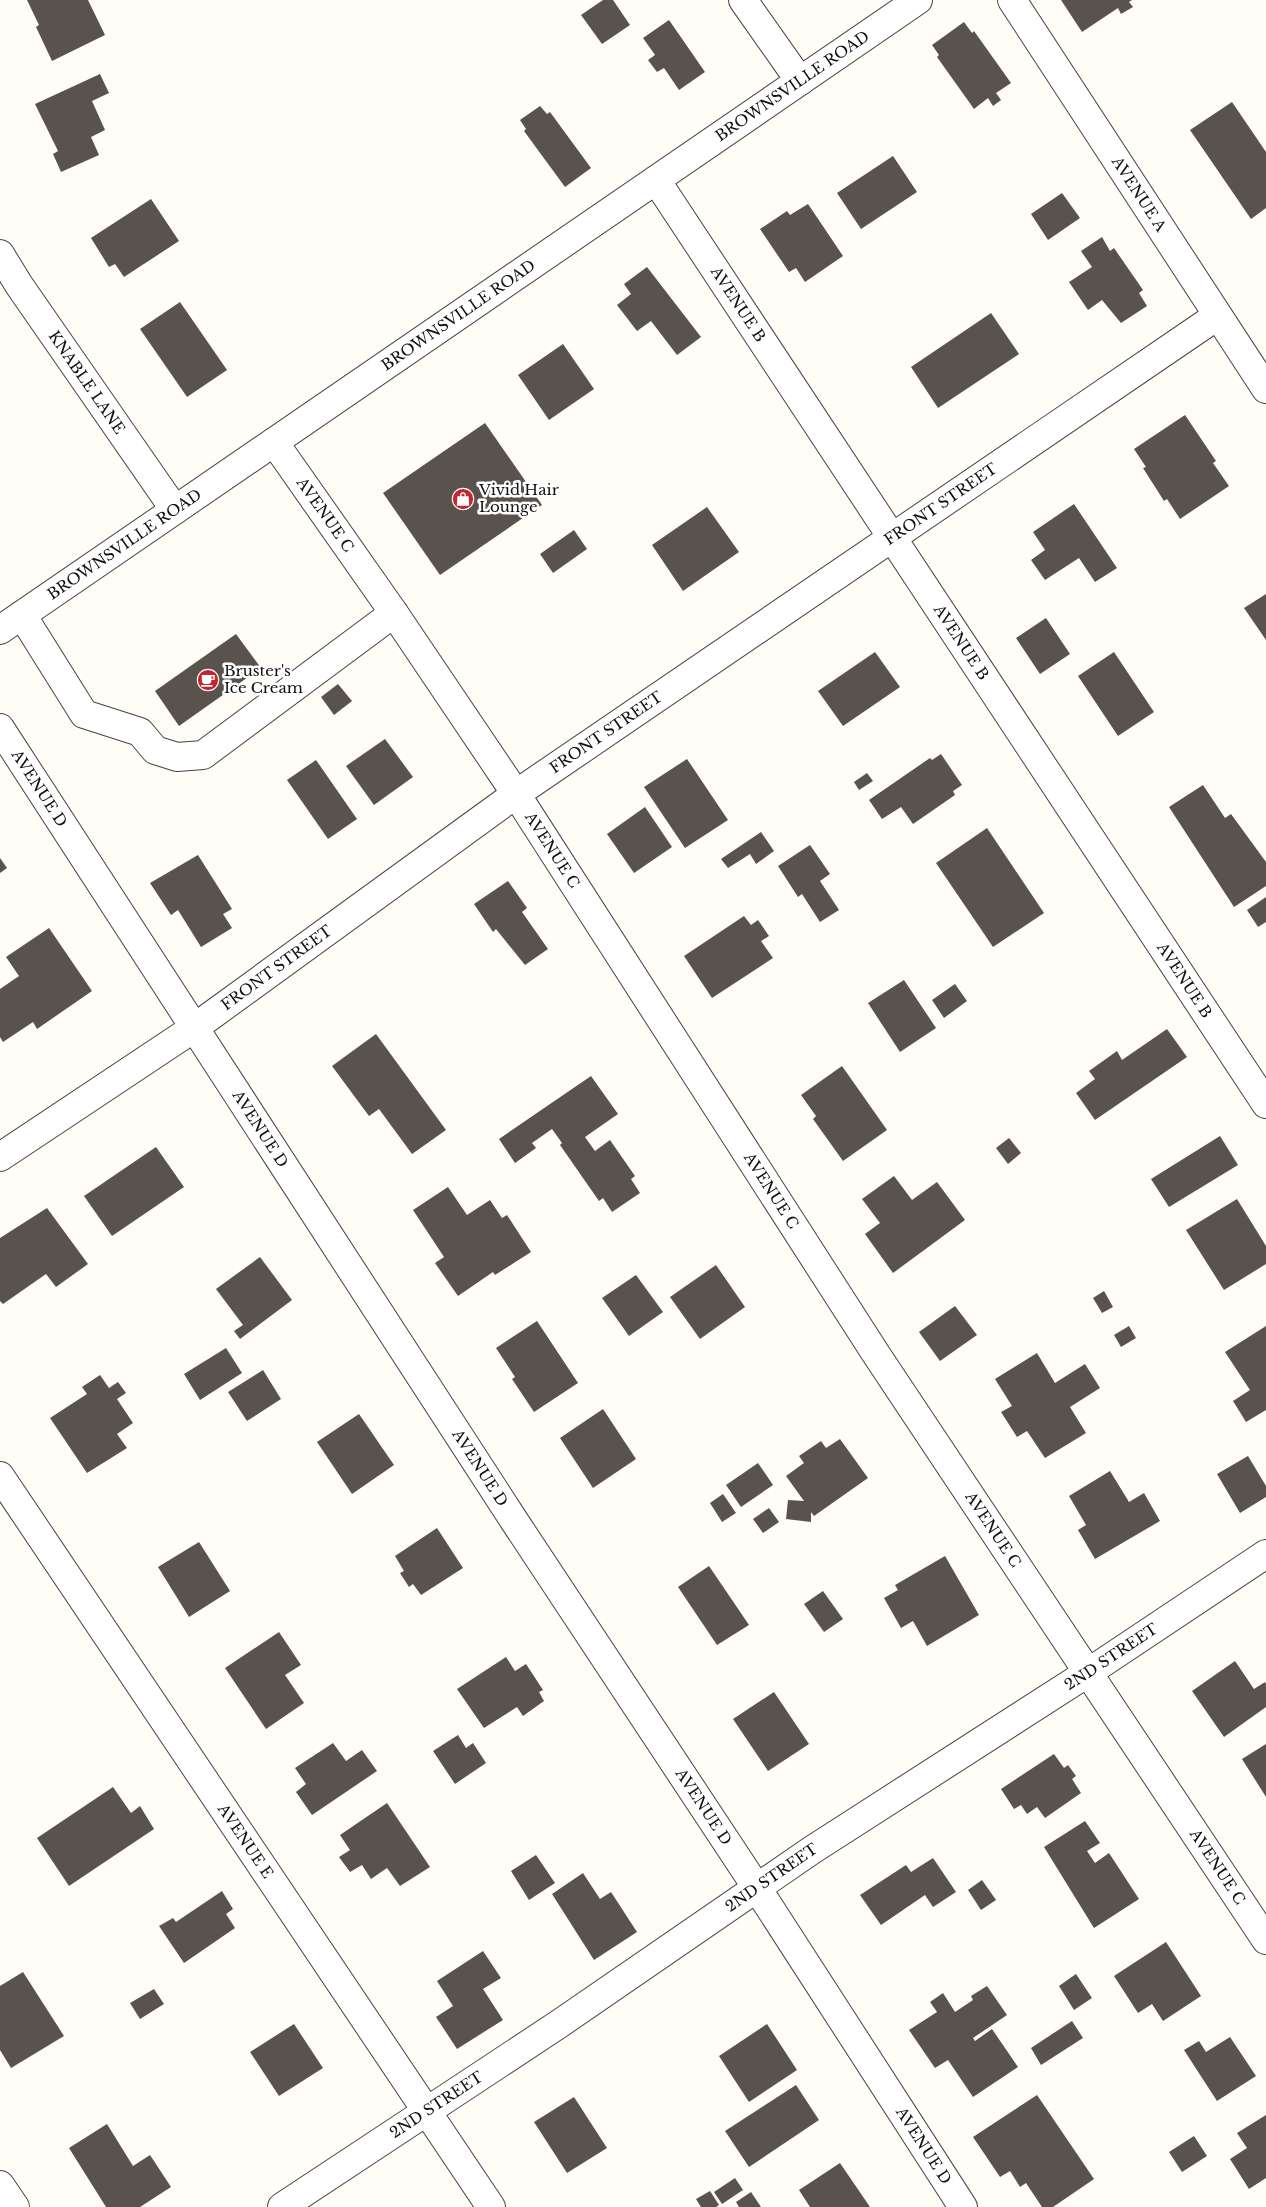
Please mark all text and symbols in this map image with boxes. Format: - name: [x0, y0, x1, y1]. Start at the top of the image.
- street label: BROWNSVILLE ROAD: [711, 26, 873, 145]
- street label: AVENUE A: [1107, 152, 1171, 235]
- street label: BROWNSVILLE ROAD: [378, 255, 539, 374]
- street label: AVENUE B: [706, 262, 770, 345]
- street label: KNABLE LANE: [45, 327, 129, 437]
- street label: FRONT STREET: [880, 459, 1000, 549]
- street label: AVENUE C: [292, 473, 358, 556]
- place label: Vivid Hair Lounge: [478, 480, 560, 516]
- street label: BROWNSVILLE ROAD: [44, 485, 205, 604]
- shop icon: Vivid Hair Lounge: [451, 487, 475, 511]
- street label: AVENUE B: [929, 600, 993, 683]
- place label: Bruster's Ice Cream: [224, 661, 303, 697]
- cafe icon: Bruster's Ice Cream: [196, 668, 220, 692]
- street label: FRONT STREET: [546, 687, 666, 777]
- street label: AVENUE D: [7, 745, 72, 830]
- street label: AVENUE C: [521, 807, 584, 892]
- street label: FRONT STREET: [217, 921, 335, 1014]
- street label: AVENUE B: [1153, 938, 1216, 1021]
- street label: AVENUE D: [228, 1086, 292, 1171]
- street label: AVENUE C: [740, 1148, 803, 1232]
- street label: AVENUE D: [448, 1425, 512, 1510]
- street label: AVENUE C: [961, 1487, 1025, 1571]
- street label: 2ND STREET: [1061, 1619, 1161, 1694]
- street label: AVENUE D: [671, 1764, 736, 1849]
- street label: AVENUE E: [213, 1799, 278, 1882]
- street label: AVENUE C: [1185, 1824, 1250, 1908]
- street label: 2ND STREET: [722, 1839, 821, 1916]
- street label: 2ND STREET: [386, 2067, 486, 2142]
- street label: AVENUE D: [891, 2103, 956, 2188]

